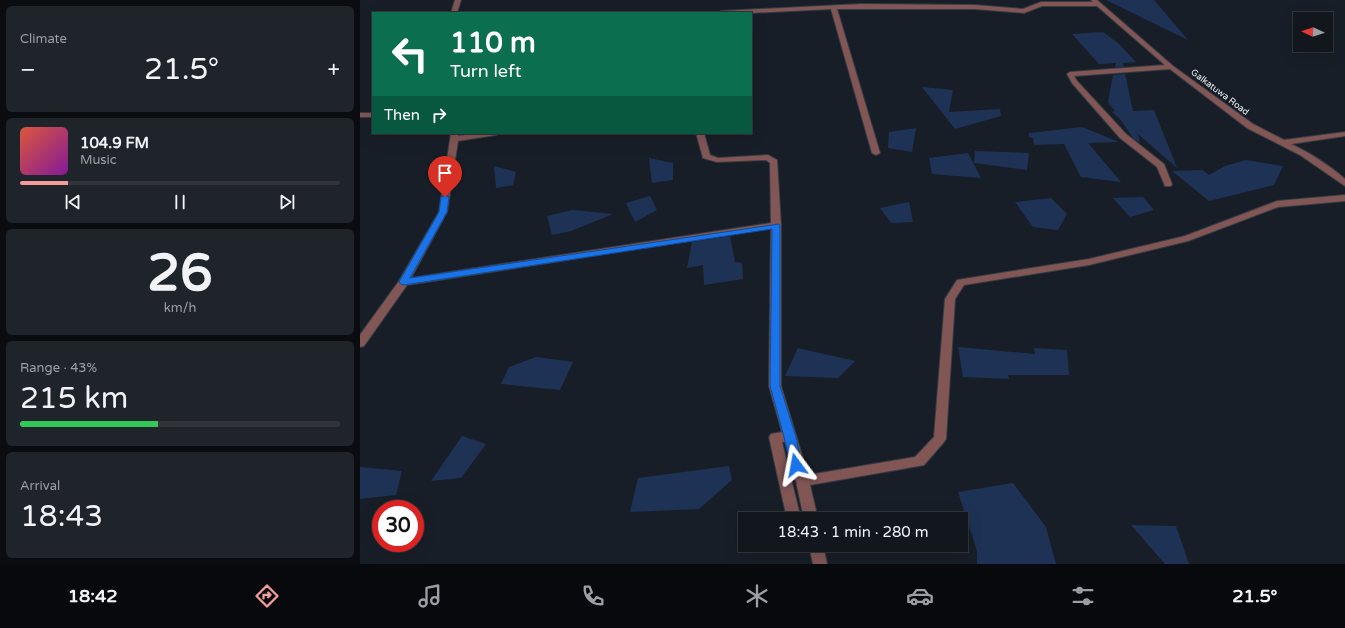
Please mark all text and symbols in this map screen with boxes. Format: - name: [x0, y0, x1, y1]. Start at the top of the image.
- north arrow: [1293, 12, 1333, 52]
- map controls: [1293, 12, 1333, 52]
- text: 110 m: [450, 26, 536, 60]
- icon: left: [384, 28, 436, 80]
- text: Climate: [20, 31, 67, 47]
- text: 21.5°: [144, 51, 219, 88]
- text: −: [20, 57, 36, 83]
- text: +: [328, 57, 340, 83]
- text: Turn left: [450, 60, 522, 82]
- street label: Galkatuwa Road: [1188, 67, 1251, 118]
- icon: right: [428, 104, 450, 126]
- text: Then: [384, 106, 420, 124]
- text: 104.9 FM: [80, 134, 149, 152]
- text: Music: [80, 152, 117, 168]
- pin: [428, 156, 462, 197]
- icon: arrive: [434, 162, 456, 184]
- icon: previous: [62, 191, 84, 213]
- icon: pause: [169, 191, 191, 213]
- icon: next: [276, 191, 298, 213]
- text: 26: [147, 242, 213, 305]
- text: km/h: [164, 300, 196, 316]
- text: Range · 43%: [20, 360, 97, 376]
- text: 215 km: [20, 380, 128, 417]
- position arrow: [775, 444, 817, 486]
- text: Arrival: [20, 478, 60, 494]
- text: 18:43: [20, 498, 103, 535]
- speed limit sign: 30: [372, 500, 424, 552]
- text: 18:43 · 1 min · 280 m: [778, 523, 928, 541]
- icon: directions: [253, 582, 281, 610]
- icon: music: [416, 582, 444, 610]
- icon: phone: [579, 582, 607, 610]
- icon: climate: [743, 582, 771, 610]
- icon: car: [906, 582, 934, 610]
- icon: filters: [1069, 582, 1097, 610]
- text: 18:42: [68, 585, 118, 607]
- text: 21.5°: [1232, 585, 1277, 607]

